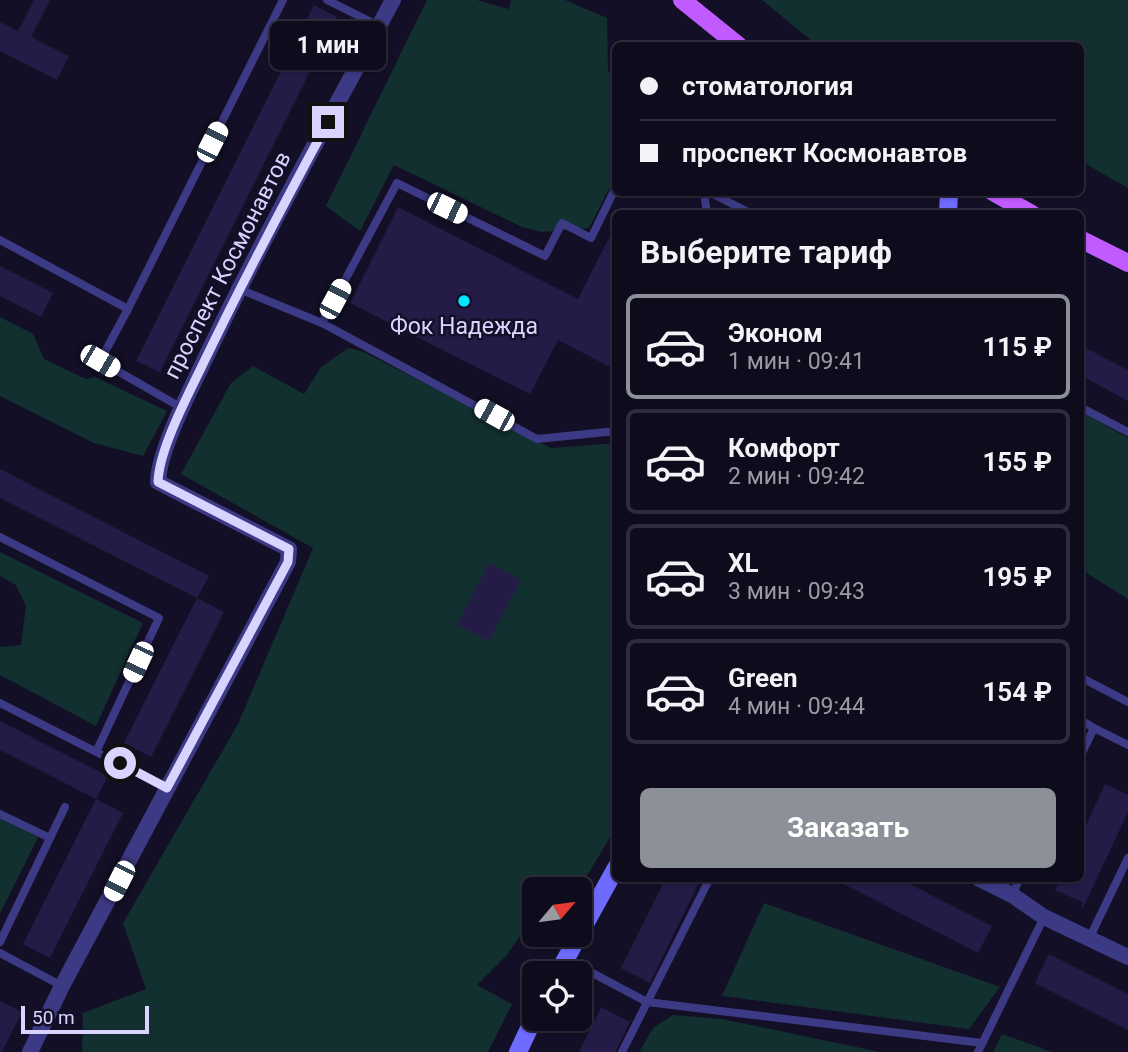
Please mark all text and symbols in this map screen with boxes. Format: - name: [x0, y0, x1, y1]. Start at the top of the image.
- callout: 1 мин: [270, 20, 386, 69]
- text: 1 мин: [297, 32, 359, 59]
- text: стоматология: [682, 71, 853, 101]
- route end: [312, 106, 344, 138]
- car: [194, 119, 231, 165]
- text: проспект Космонавтов: [682, 138, 967, 168]
- street label: проспект Космонавтов: [158, 147, 297, 383]
- car: [424, 189, 471, 227]
- text: Выберите тариф: [640, 233, 892, 271]
- car: [316, 276, 355, 322]
- marker: Фок Надежда: [456, 293, 472, 309]
- place label: Фок Надежда: [390, 313, 538, 340]
- icon: car: [644, 315, 707, 378]
- text: Эконом: [728, 318, 823, 348]
- text: 115 ₽: [982, 332, 1052, 362]
- car: [77, 341, 124, 381]
- text: 1 мин · 09:41: [728, 348, 865, 375]
- car: [471, 396, 518, 434]
- icon: car: [644, 430, 707, 493]
- text: Комфорт: [728, 433, 840, 463]
- text: 155 ₽: [982, 447, 1052, 477]
- text: 2 мин · 09:42: [728, 463, 865, 490]
- icon: car: [644, 545, 707, 608]
- text: XL: [728, 548, 759, 578]
- text: 195 ₽: [982, 562, 1052, 592]
- text: 3 мин · 09:43: [728, 578, 865, 605]
- car: [120, 639, 157, 685]
- icon: car: [644, 660, 707, 723]
- text: Green: [728, 663, 798, 693]
- text: 154 ₽: [982, 677, 1052, 707]
- text: 4 мин · 09:44: [728, 693, 865, 720]
- route start: [104, 747, 136, 779]
- button: Заказать: [640, 788, 1056, 868]
- car: [101, 858, 138, 904]
- north arrow: [522, 877, 592, 947]
- map controls: [522, 877, 592, 1031]
- button: locate: [522, 961, 592, 1031]
- scale bar: [21, 1003, 149, 1035]
- text: 50 m: [32, 1006, 75, 1029]

